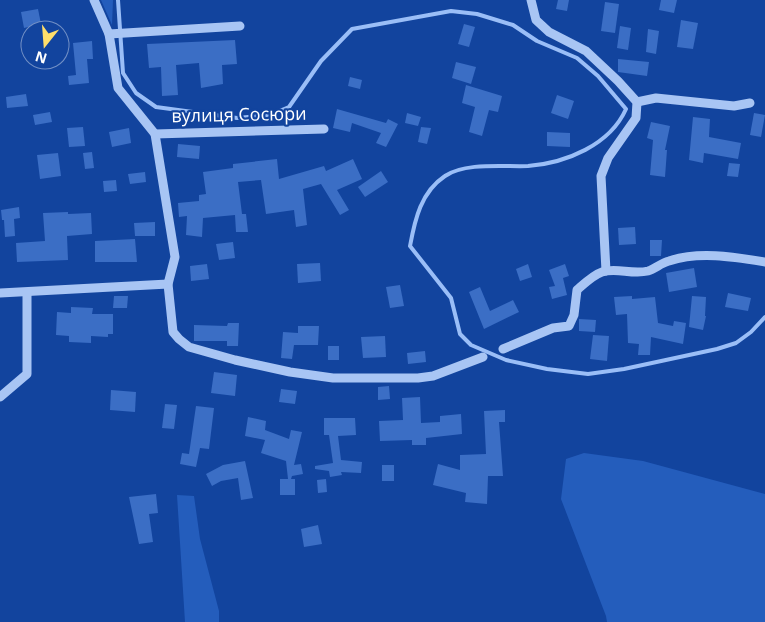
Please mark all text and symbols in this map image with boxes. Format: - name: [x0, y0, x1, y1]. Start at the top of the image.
- north arrow: [20, 20, 70, 70]
- text: N: [33, 47, 49, 69]
- street label: вулиця Сосюри: [171, 101, 307, 127]

